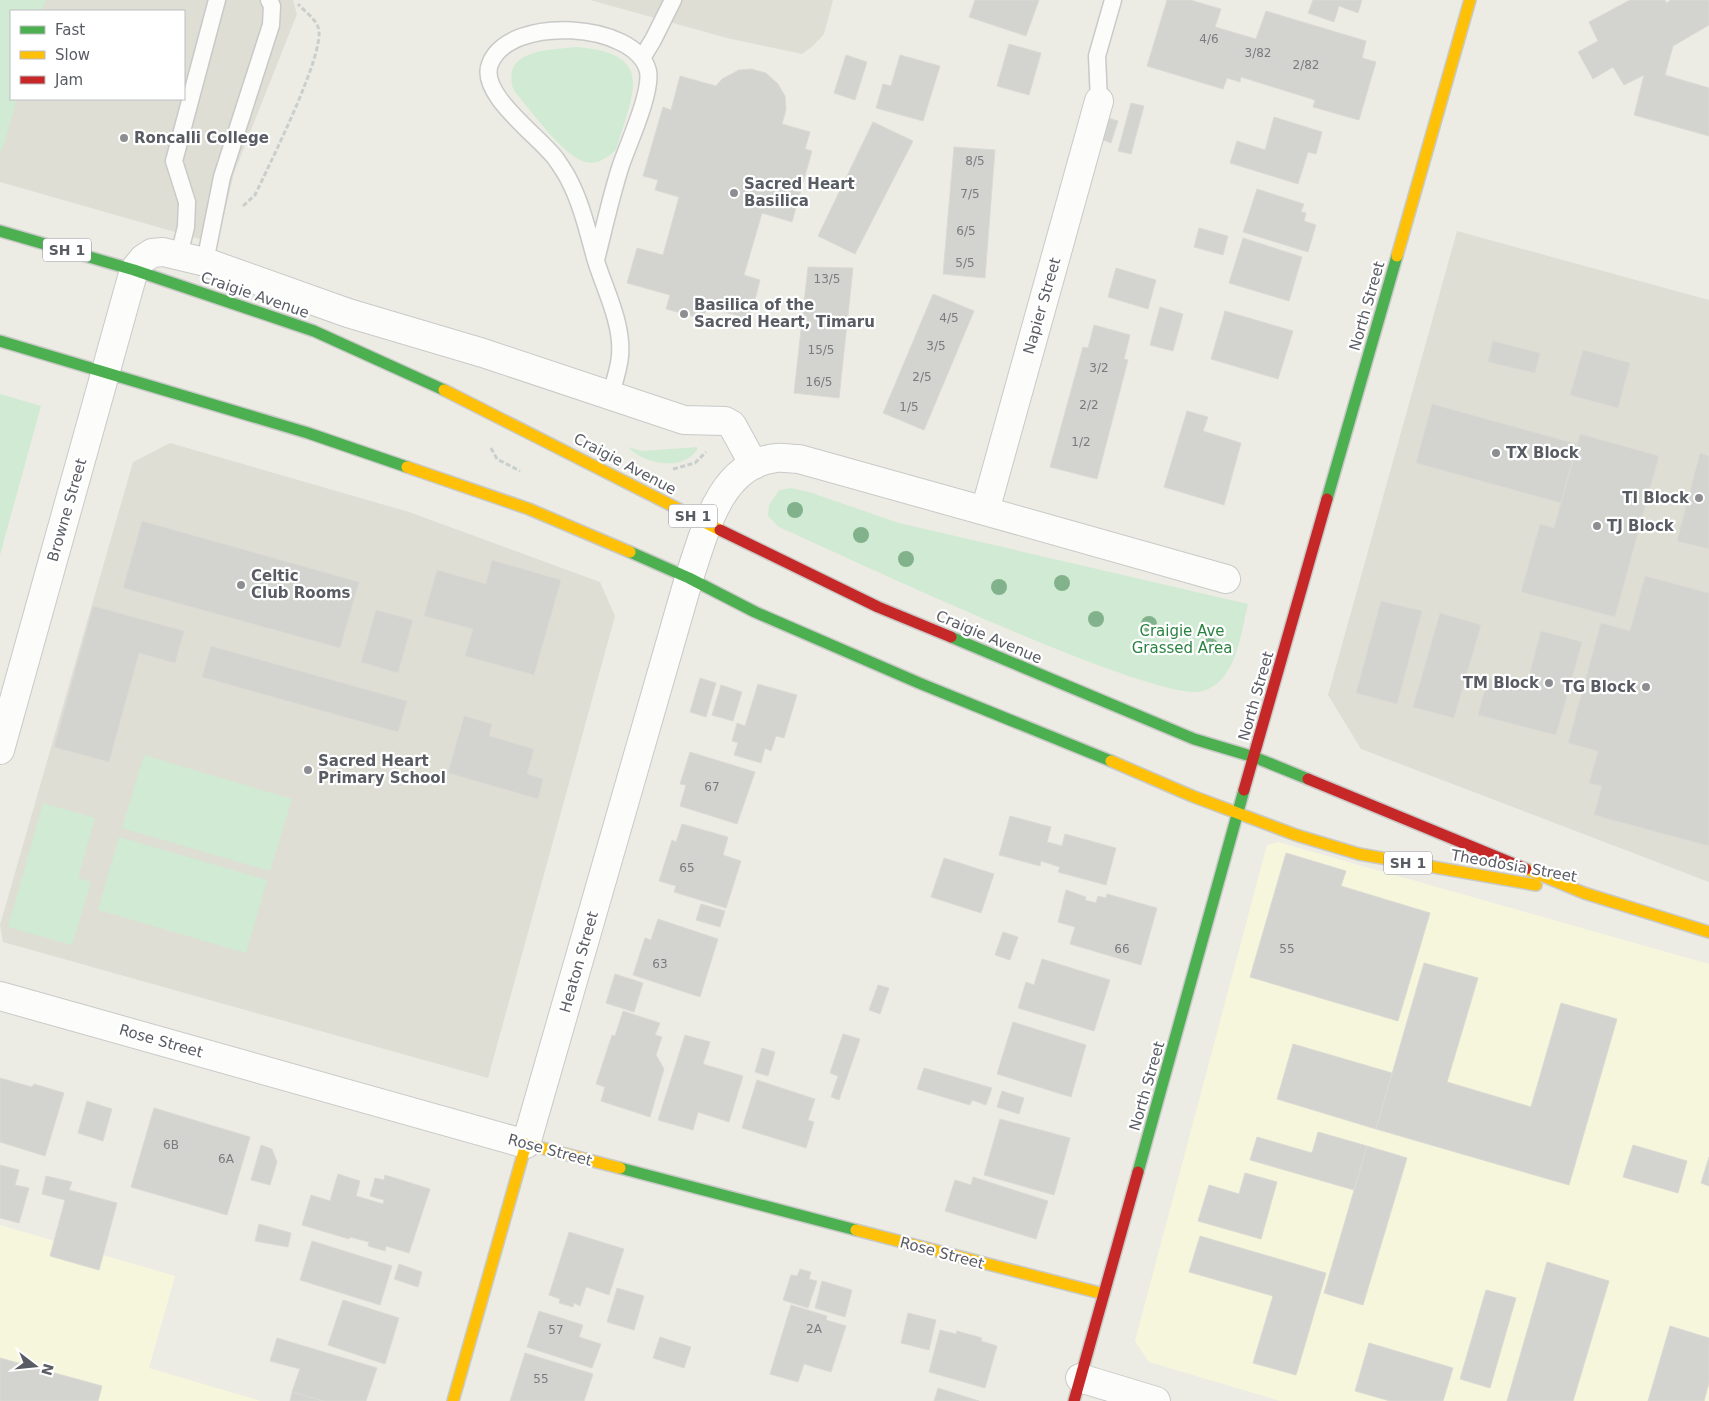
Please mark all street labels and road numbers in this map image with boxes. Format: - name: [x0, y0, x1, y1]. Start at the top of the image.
- road number: SH 1: [43, 238, 91, 262]
- street label: Napier Street: [1020, 255, 1064, 356]
- street label: North Street: [1346, 259, 1388, 353]
- street label: Craigie Avenue: [198, 268, 312, 322]
- street label: Craigie Avenue: [571, 429, 679, 499]
- street label: Browne Street: [44, 456, 90, 564]
- road number: SH 1: [669, 504, 717, 528]
- street label: Craigie Avenue: [933, 607, 1045, 667]
- street label: North Street: [1235, 649, 1277, 743]
- street label: Theodosia Street: [1449, 846, 1578, 886]
- road number: SH 1: [1384, 851, 1432, 874]
- street label: Heaton Street: [556, 909, 602, 1015]
- street label: Rose Street: [117, 1020, 205, 1062]
- street label: North Street: [1126, 1039, 1168, 1133]
- street label: Rose Street: [506, 1130, 594, 1170]
- street label: Rose Street: [898, 1233, 986, 1273]

